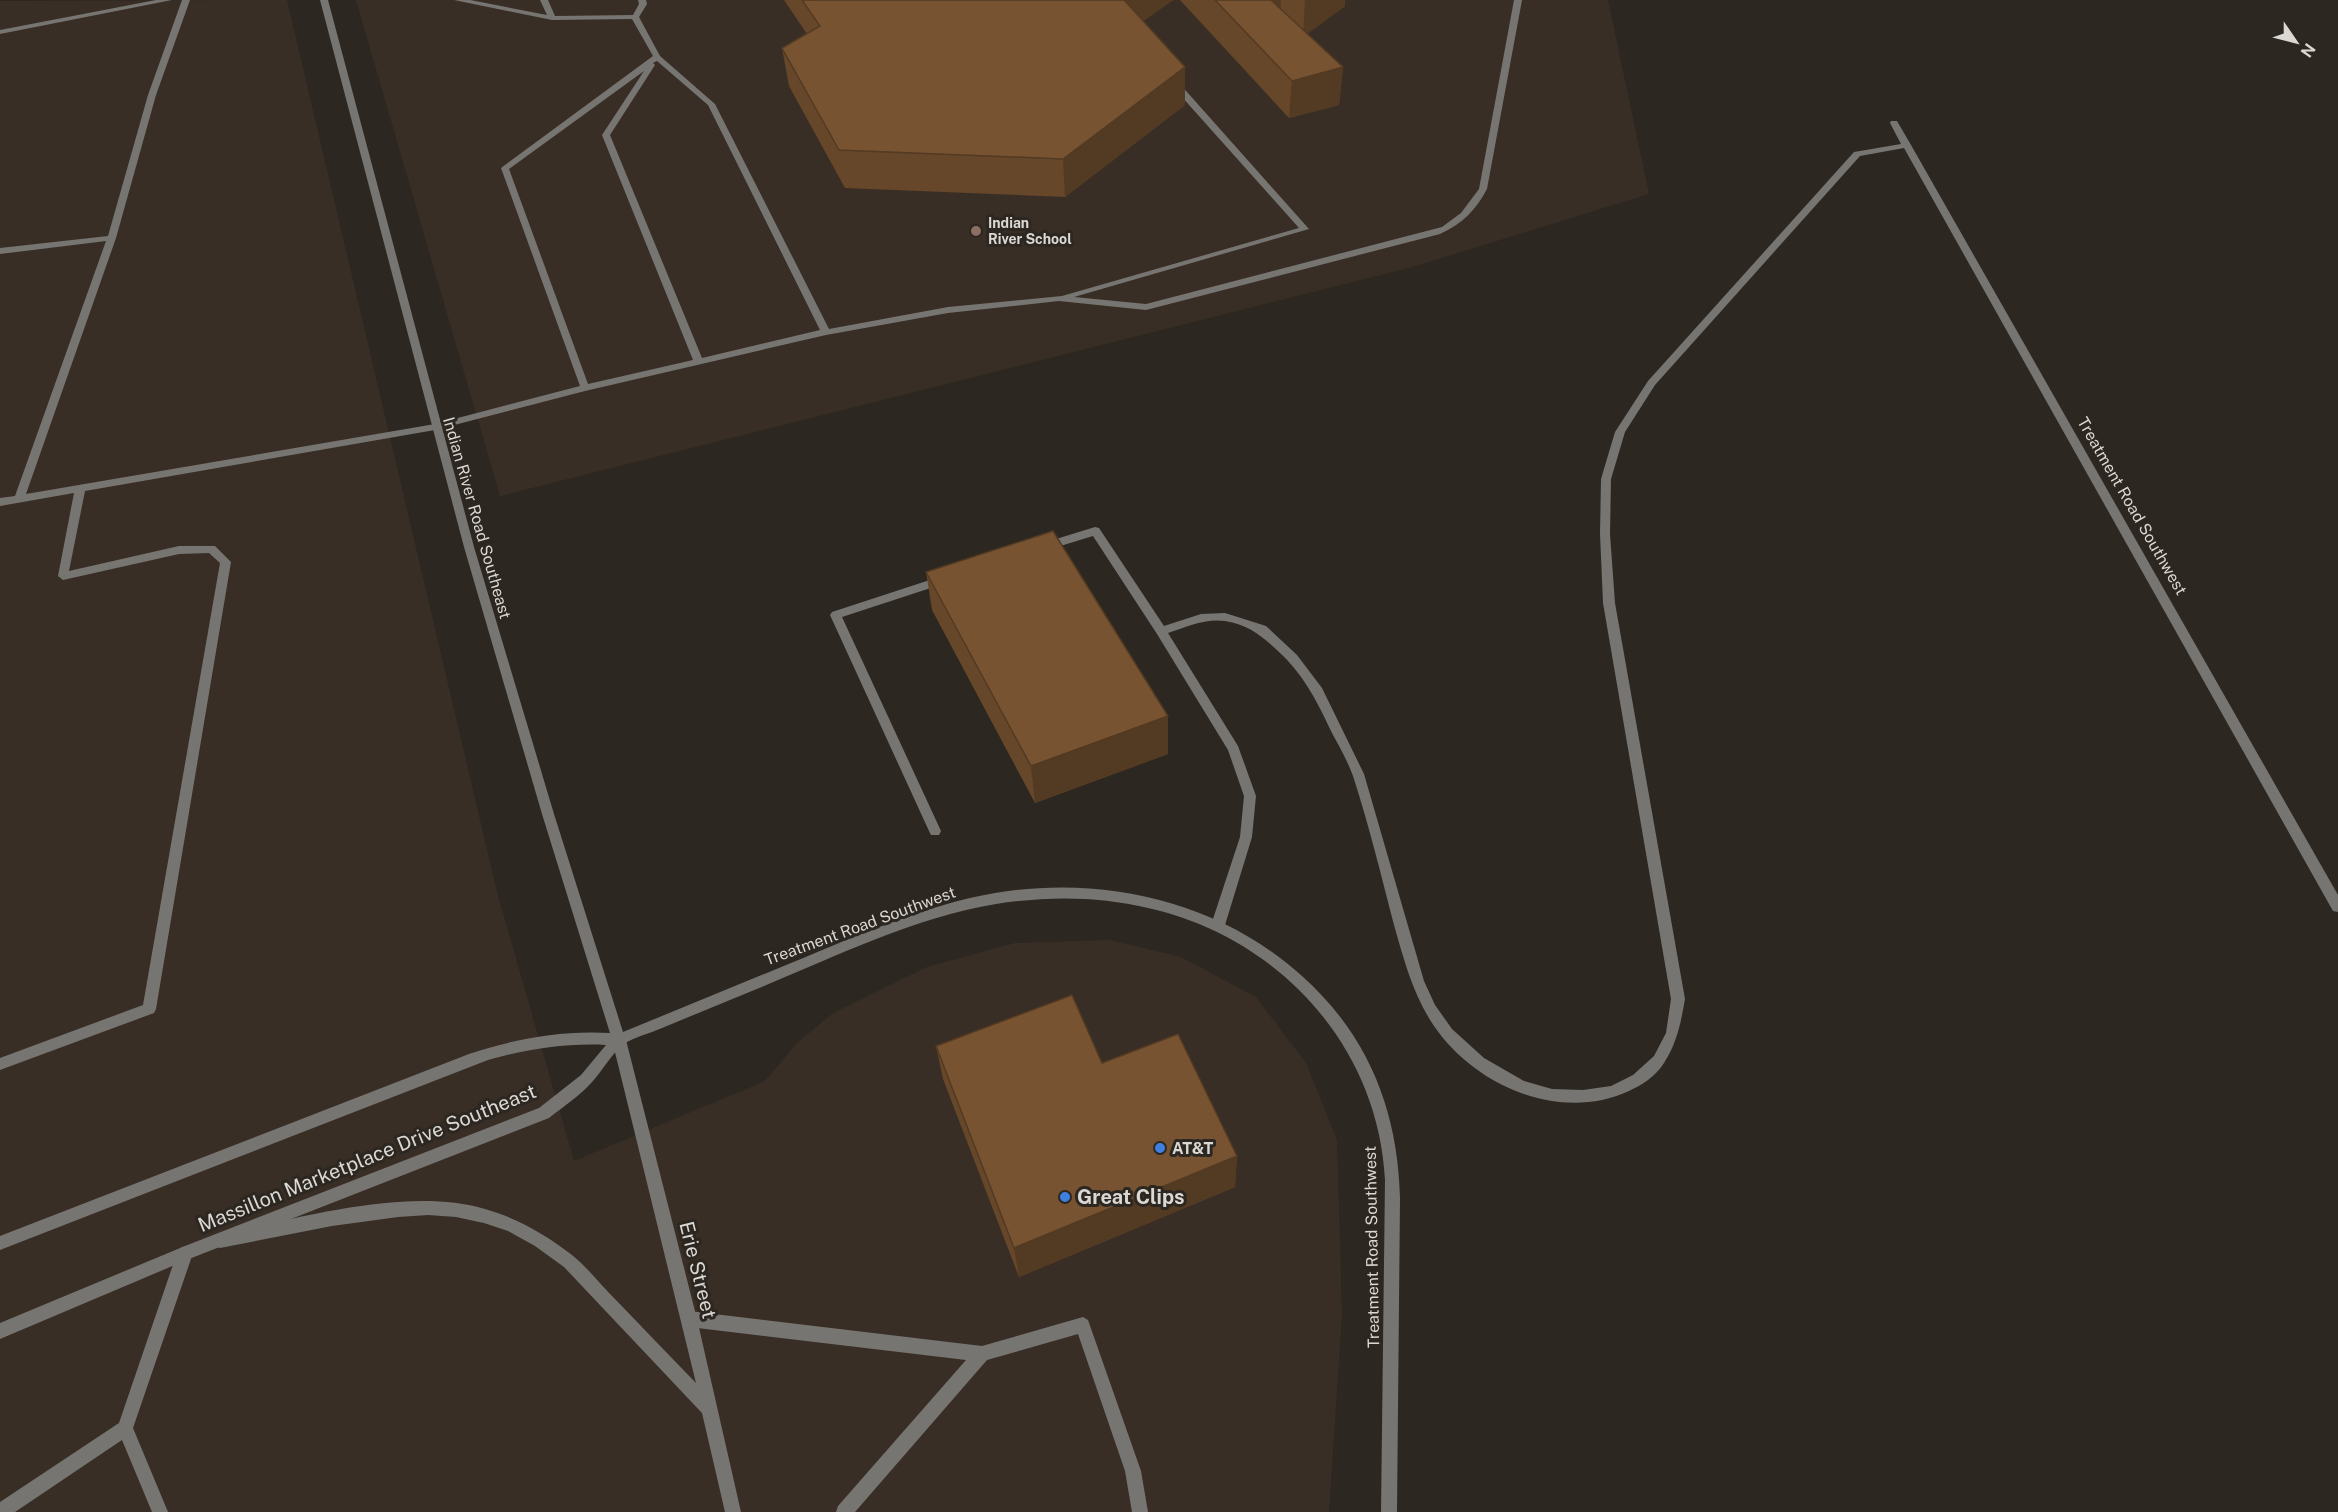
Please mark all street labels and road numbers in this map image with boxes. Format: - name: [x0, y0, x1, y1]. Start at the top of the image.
- street label: Treatment Road Southwest: [2073, 414, 2191, 598]
- street label: Indian River Road Southeast: [439, 415, 515, 621]
- street label: Treatment Road Southwest: [762, 883, 958, 969]
- street label: Massillon Marketplace Drive Southeast: [194, 1079, 540, 1237]
- street label: Treatment Road Southwest: [1361, 1146, 1383, 1348]
- street label: Erie Street: [674, 1219, 722, 1321]

